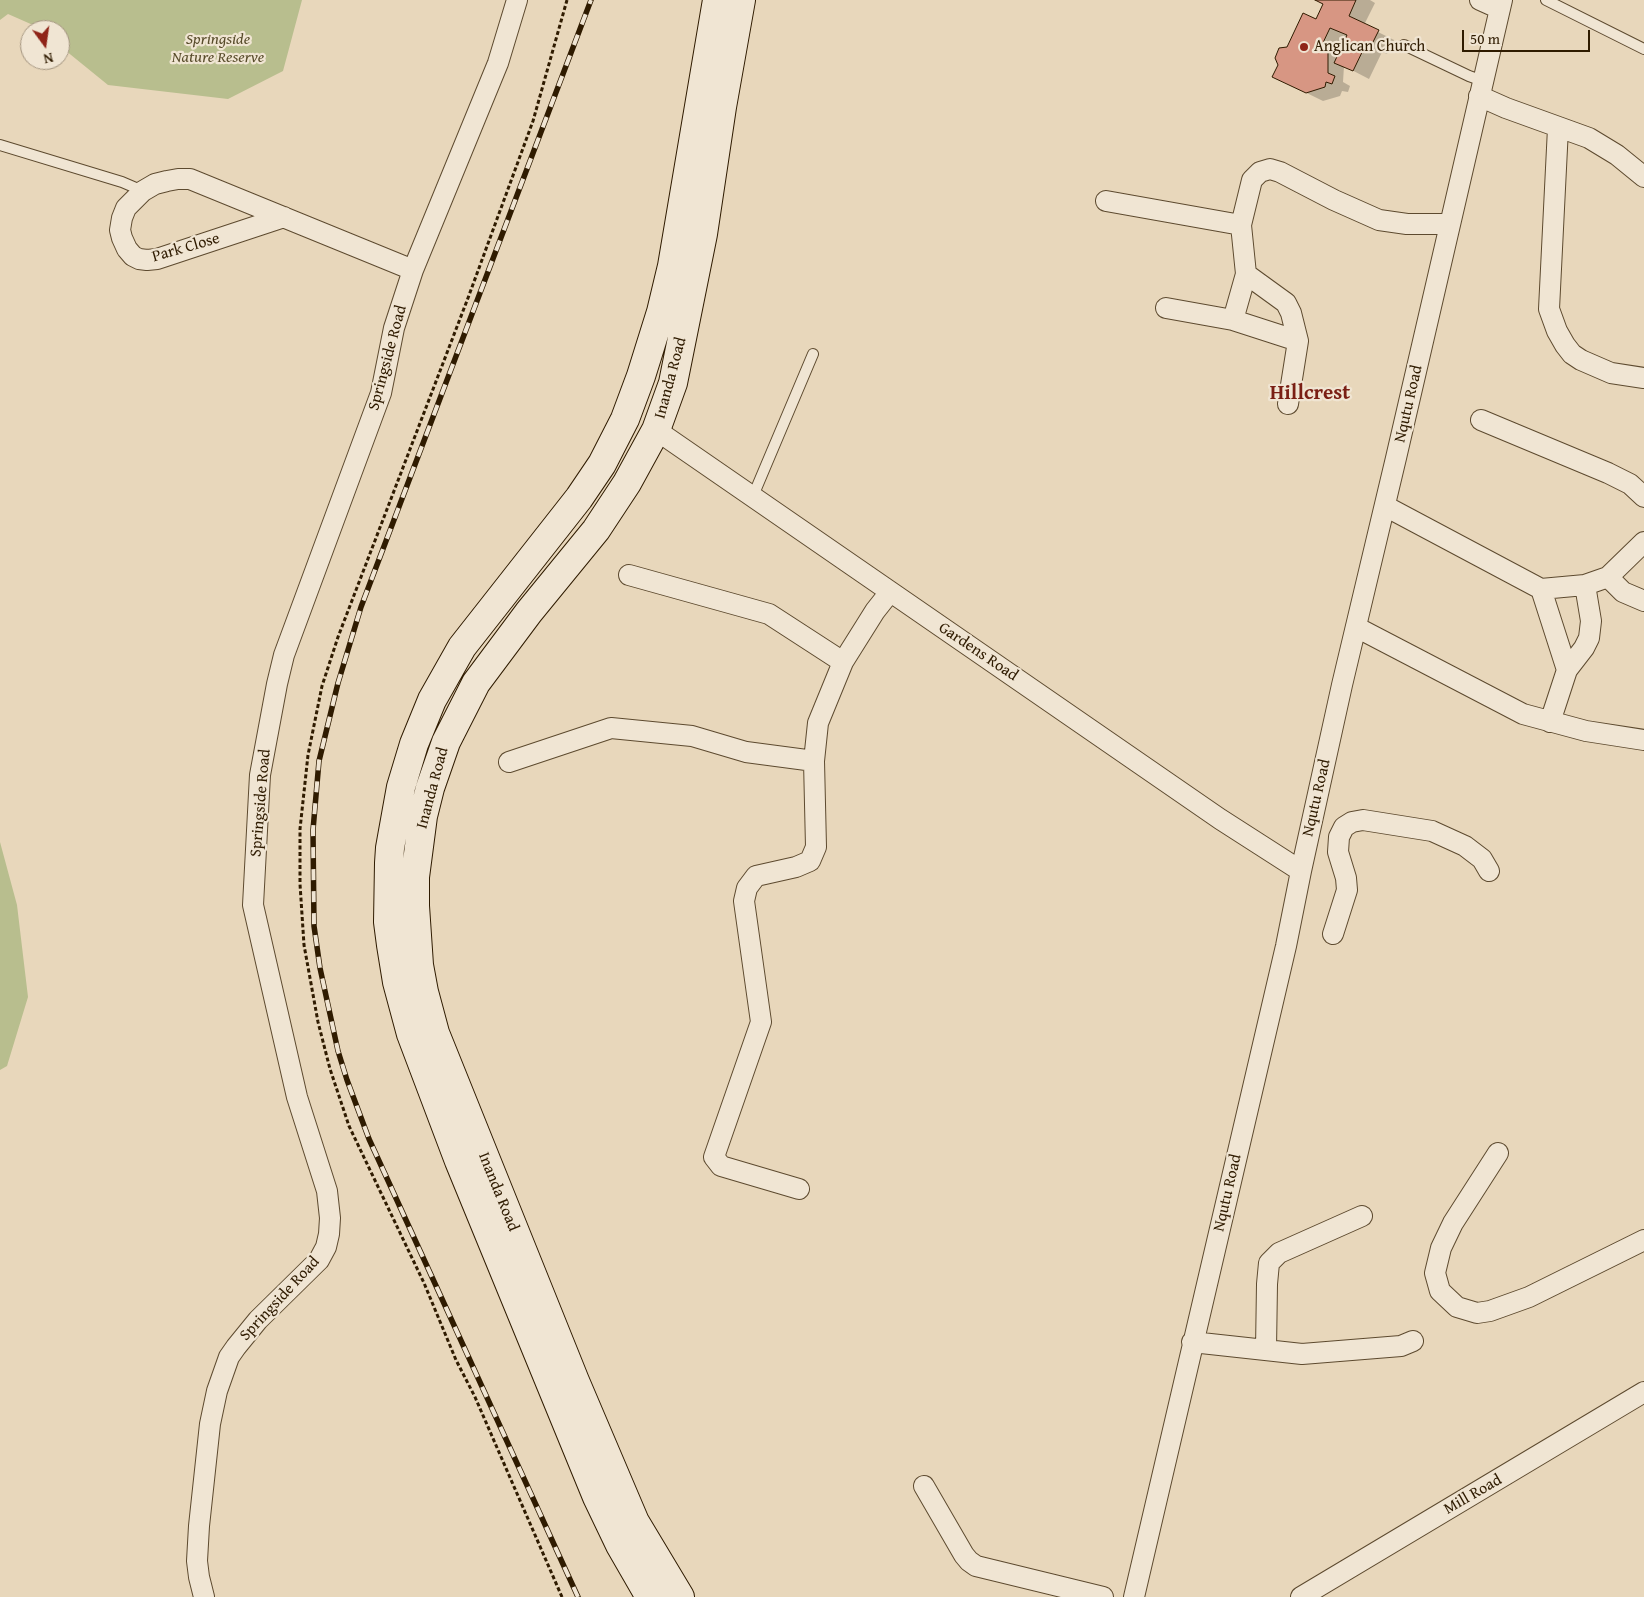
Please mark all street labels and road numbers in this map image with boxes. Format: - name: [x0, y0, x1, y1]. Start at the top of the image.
- street label: Park Close: [150, 229, 222, 267]
- street label: Springside Road: [365, 303, 411, 413]
- street label: Inanda Road: [651, 335, 691, 421]
- street label: Nqutu Road: [1391, 363, 1427, 445]
- street label: Gardens Road: [935, 618, 1021, 686]
- street label: Inanda Road: [413, 745, 453, 831]
- street label: Springside Road: [247, 748, 275, 858]
- street label: Nqutu Road: [1299, 757, 1335, 839]
- street label: Inanda Road: [473, 1150, 523, 1234]
- street label: Nqutu Road: [1210, 1152, 1246, 1234]
- street label: Springside Road: [236, 1253, 324, 1345]
- street label: Mill Road: [1441, 1471, 1505, 1519]

